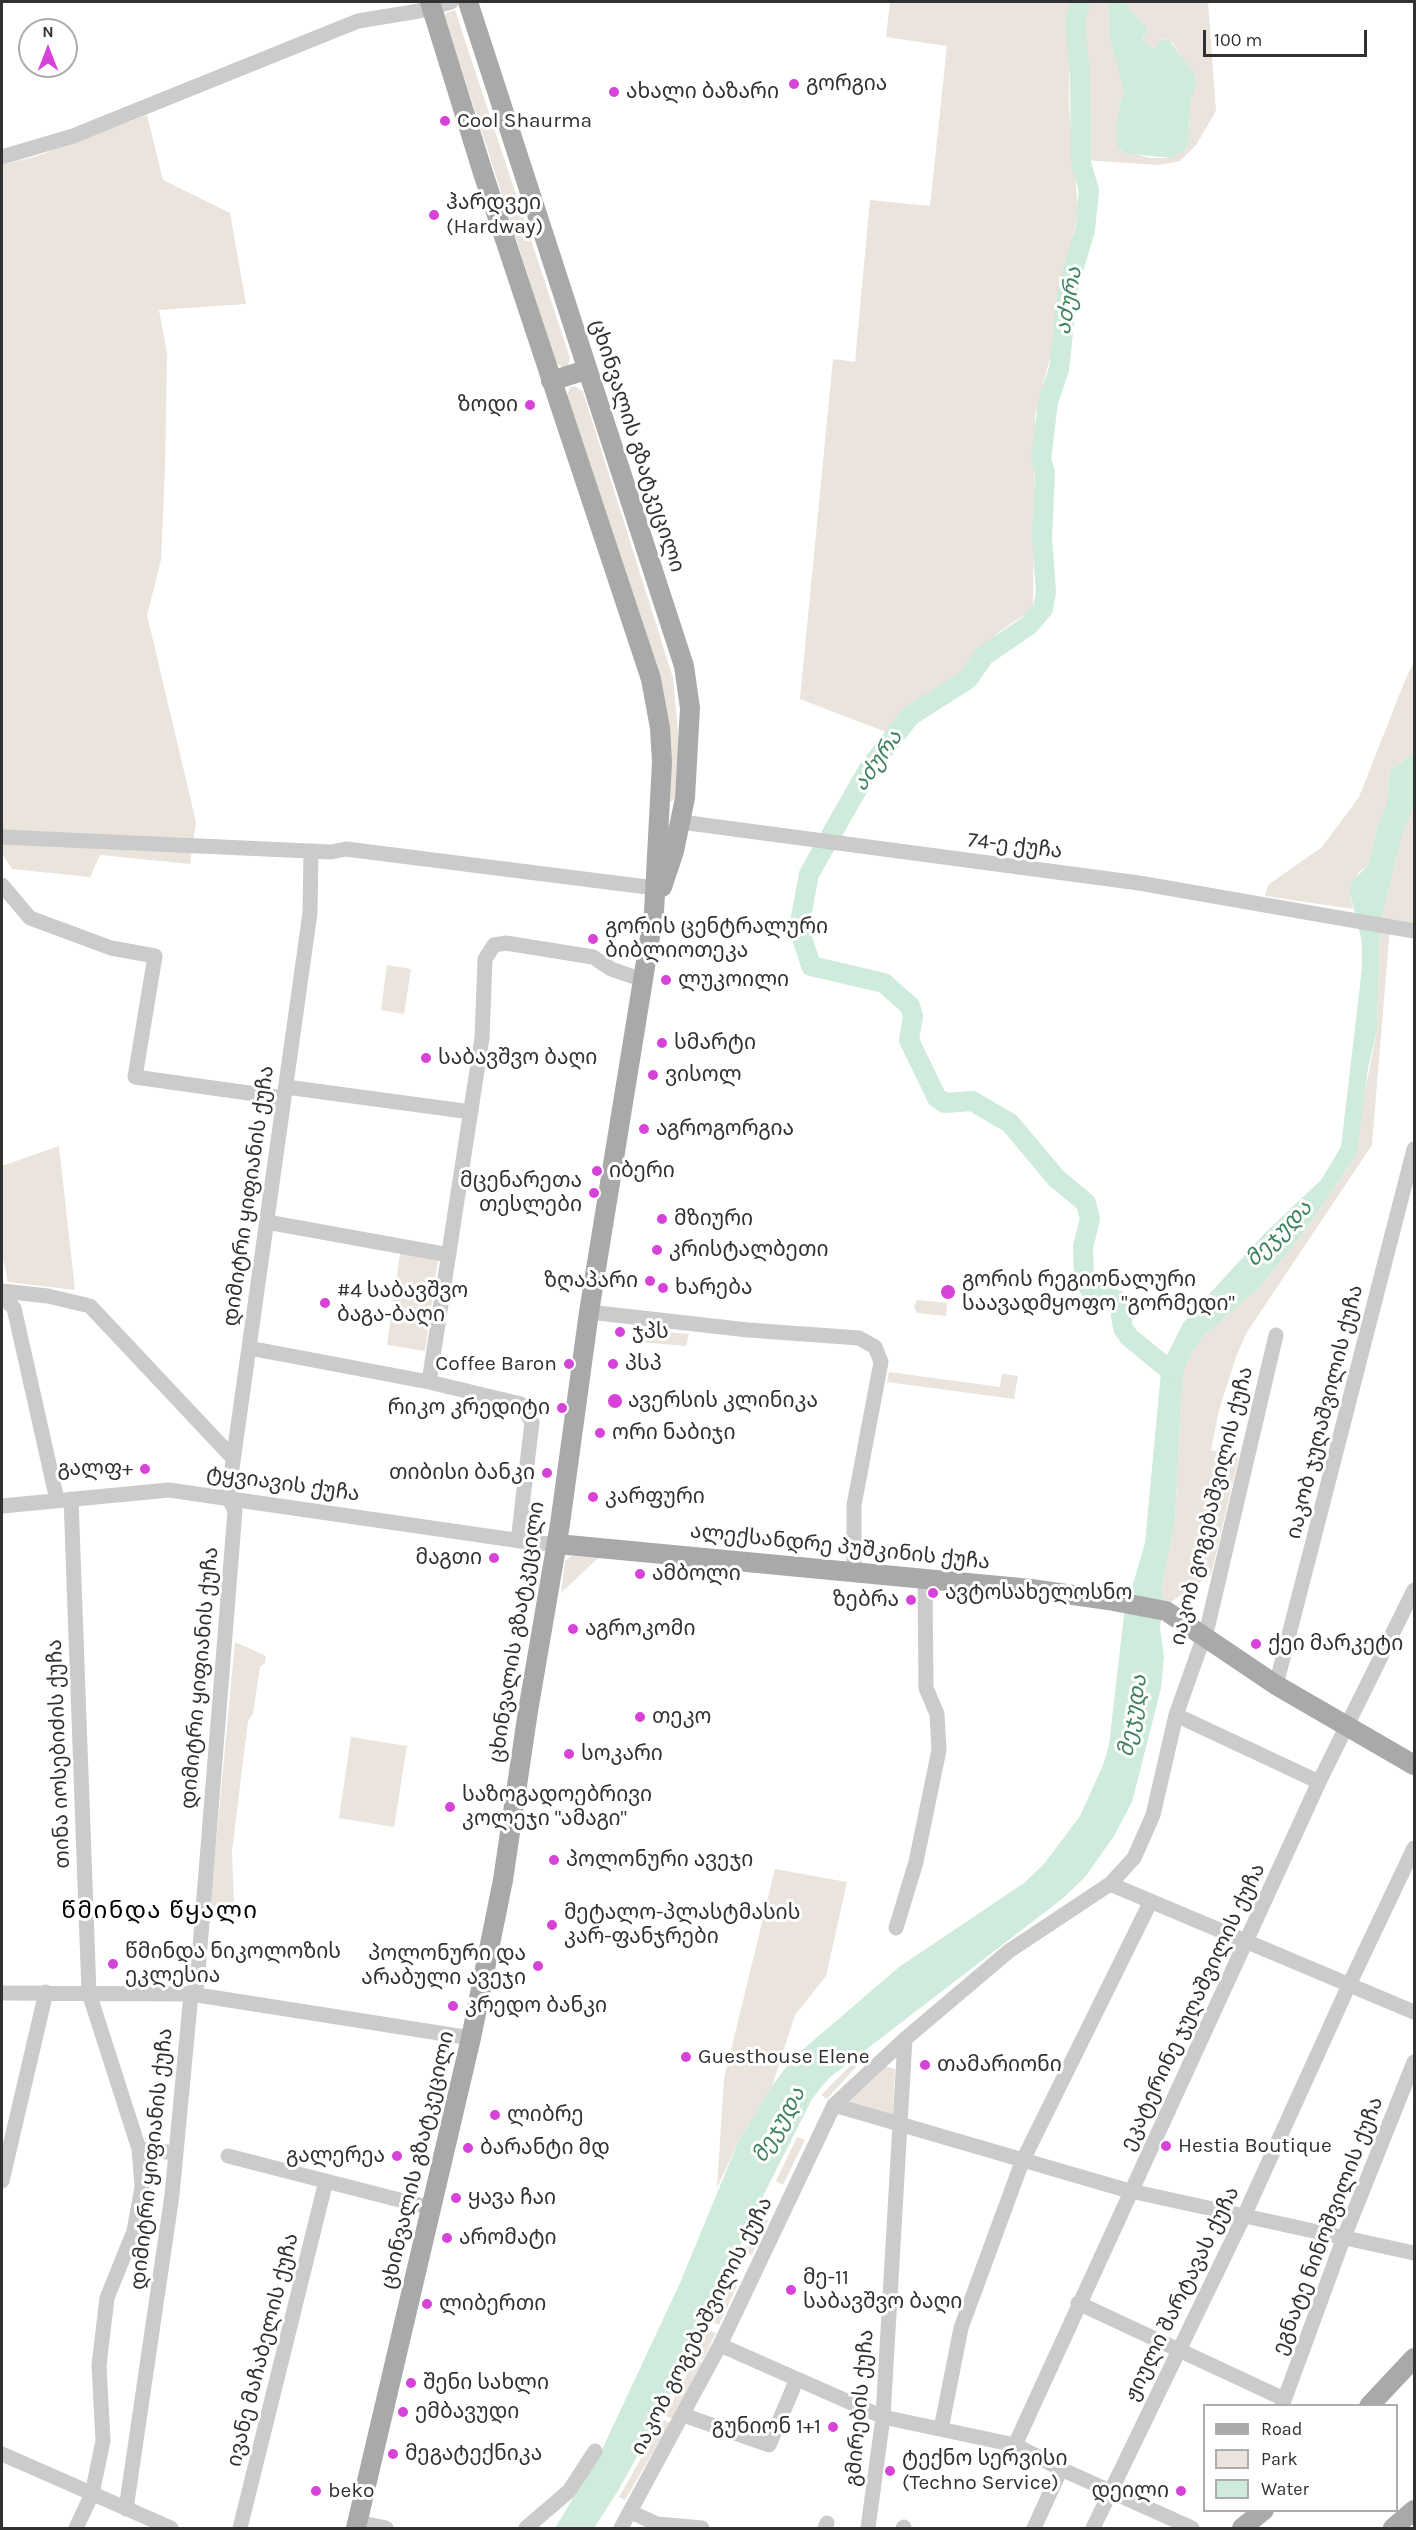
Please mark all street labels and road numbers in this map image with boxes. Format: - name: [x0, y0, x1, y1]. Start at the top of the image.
- street label: ცხინვალის გზატკეცილი: [584, 317, 690, 575]
- street label: 74-ე ქუჩა: [966, 828, 1064, 864]
- street label: დიმიტრი ყიფიანის ქუჩა: [218, 1064, 280, 1328]
- street label: იაკობ ჯუღაშვილის ქუჩა: [1281, 1282, 1369, 1542]
- street label: იაკობ გოგებაშვილის ქუჩა: [1165, 1364, 1259, 1648]
- street label: ტყვიავის ქუჩა: [205, 1461, 361, 1507]
- street label: ცხინვალის გზატკეცილი: [484, 1500, 550, 1764]
- street label: ალექსანდრე პუშკინის ქუჩა: [689, 1519, 991, 1575]
- street label: დიმიტრი ყიფიანის ქუჩა: [176, 1546, 224, 1810]
- street label: თინა იოსებიძის ქუჩა: [42, 1639, 76, 1869]
- street label: ეკატერინე ჯუღაშვილის ქუჩა: [1115, 1859, 1271, 2155]
- street label: დიმიტრი ყიფიანის ქუჩა: [126, 2027, 178, 2291]
- street label: ცხინვალის გზატკეცილი: [376, 2028, 460, 2292]
- street label: ეგნატე ნინოშვილის ქუჩა: [1267, 2093, 1389, 2359]
- street label: ჟიული შარტავას ქუჩა: [1119, 2182, 1245, 2406]
- street label: იაკობ გოგებაშვილის ქუჩა: [626, 2193, 778, 2459]
- street label: ივანე მაჩაბელის ქუჩა: [222, 2231, 304, 2469]
- street label: გმირების ქუჩა: [841, 2329, 879, 2487]

